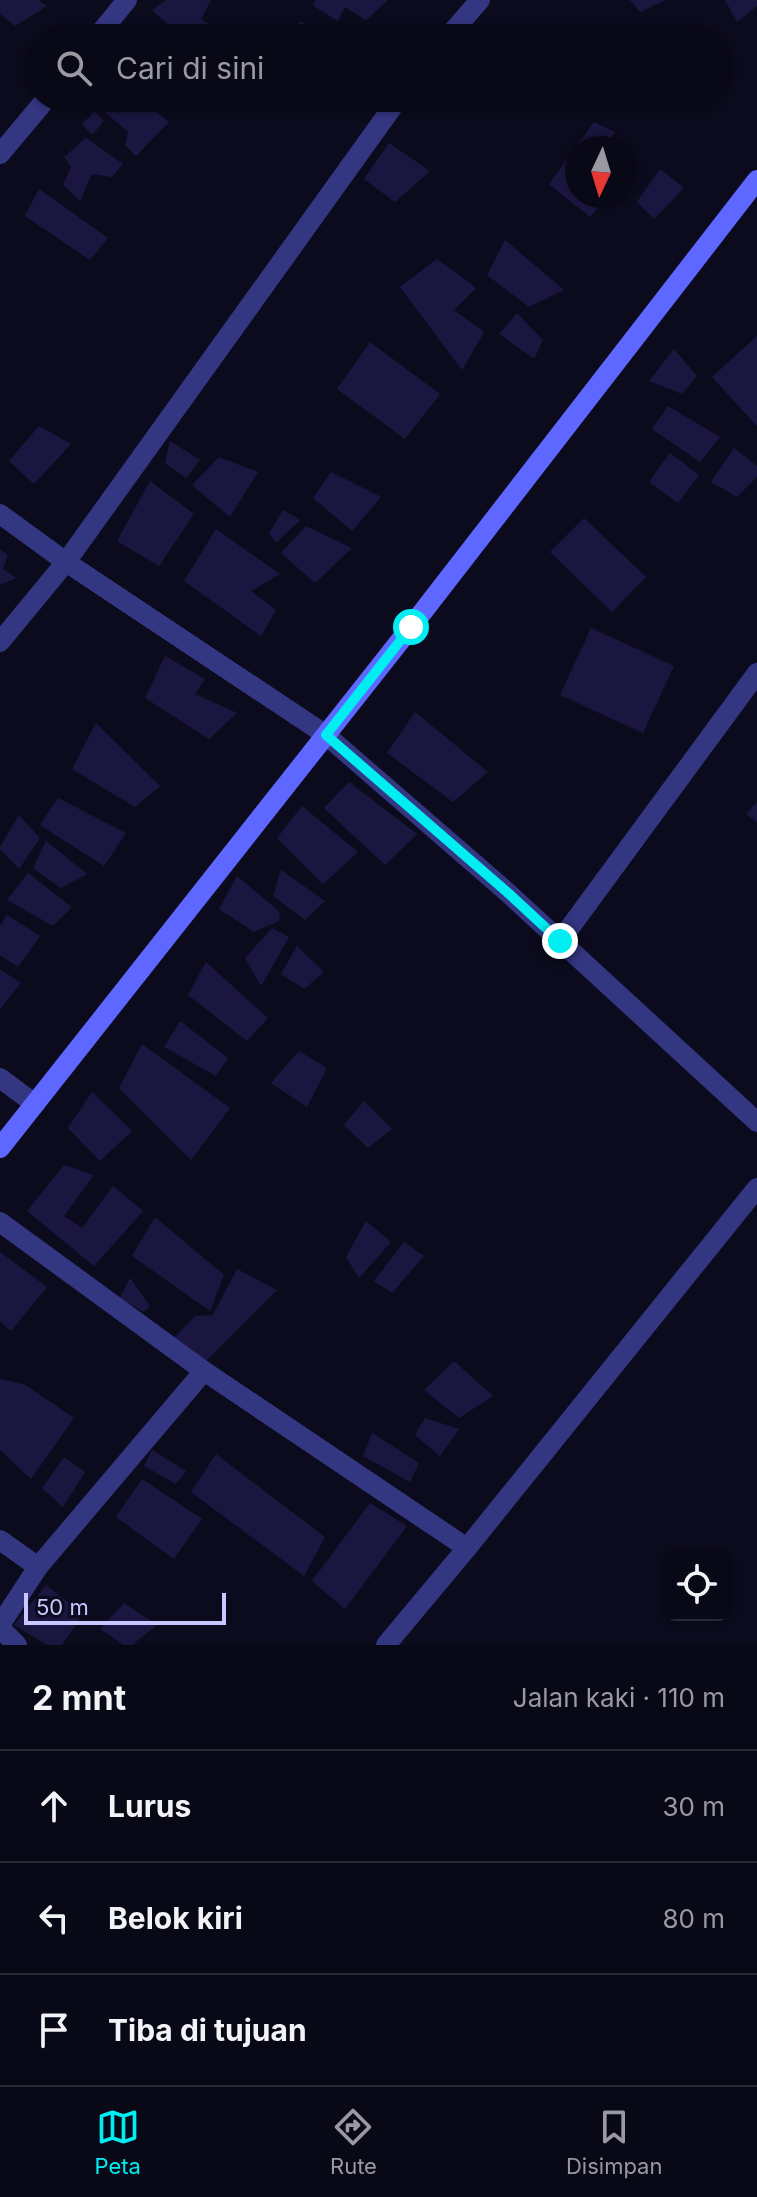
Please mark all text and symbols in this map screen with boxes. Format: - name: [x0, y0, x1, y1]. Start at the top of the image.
- search box: [24, 24, 733, 112]
- icon: search: [52, 46, 96, 90]
- text: Cari di sini: [116, 50, 264, 86]
- north arrow: [565, 136, 637, 208]
- route start: [393, 609, 429, 645]
- route end: [542, 923, 578, 959]
- map controls: [661, 1549, 733, 1621]
- button: locate: [661, 1549, 733, 1621]
- scale bar: [24, 1589, 226, 1625]
- text: 50 m: [36, 1594, 89, 1620]
- text: 2 mnt: [32, 1677, 126, 1718]
- text: Jalan kaki · 110 m: [513, 1682, 725, 1713]
- icon: ahead: [32, 1784, 76, 1828]
- text: Lurus: [108, 1788, 191, 1824]
- text: 30 m: [662, 1791, 725, 1822]
- icon: left: [32, 1896, 76, 1940]
- text: Belok kiri: [108, 1900, 243, 1936]
- text: 80 m: [662, 1903, 725, 1934]
- icon: arrive: [32, 2008, 76, 2052]
- text: Tiba di tujuan: [108, 2012, 307, 2048]
- tab: Peta: [95, 2105, 141, 2179]
- tab: Rute: [330, 2105, 377, 2179]
- tab: Disimpan: [566, 2105, 662, 2179]

